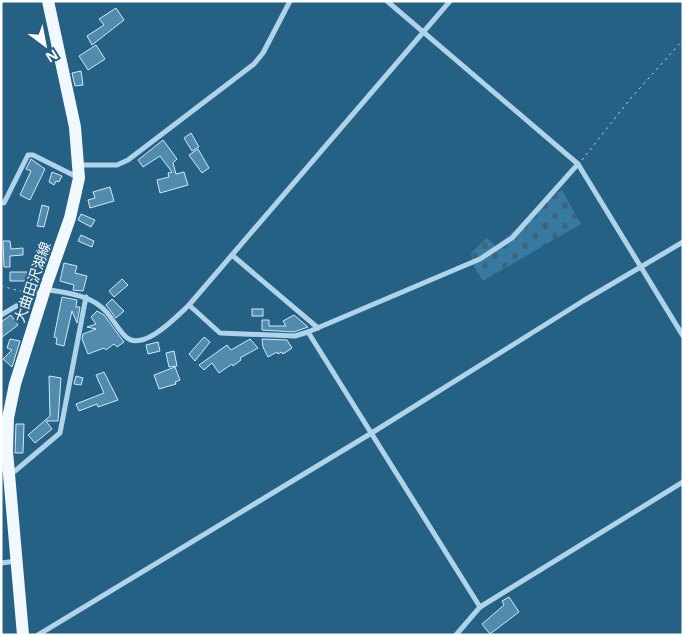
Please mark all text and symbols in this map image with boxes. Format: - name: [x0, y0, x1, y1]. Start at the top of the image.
- north arrow: [20, 20, 70, 70]
- text: N: [42, 45, 62, 68]
- street label: 大曲田沢湖線: [9, 239, 55, 325]

